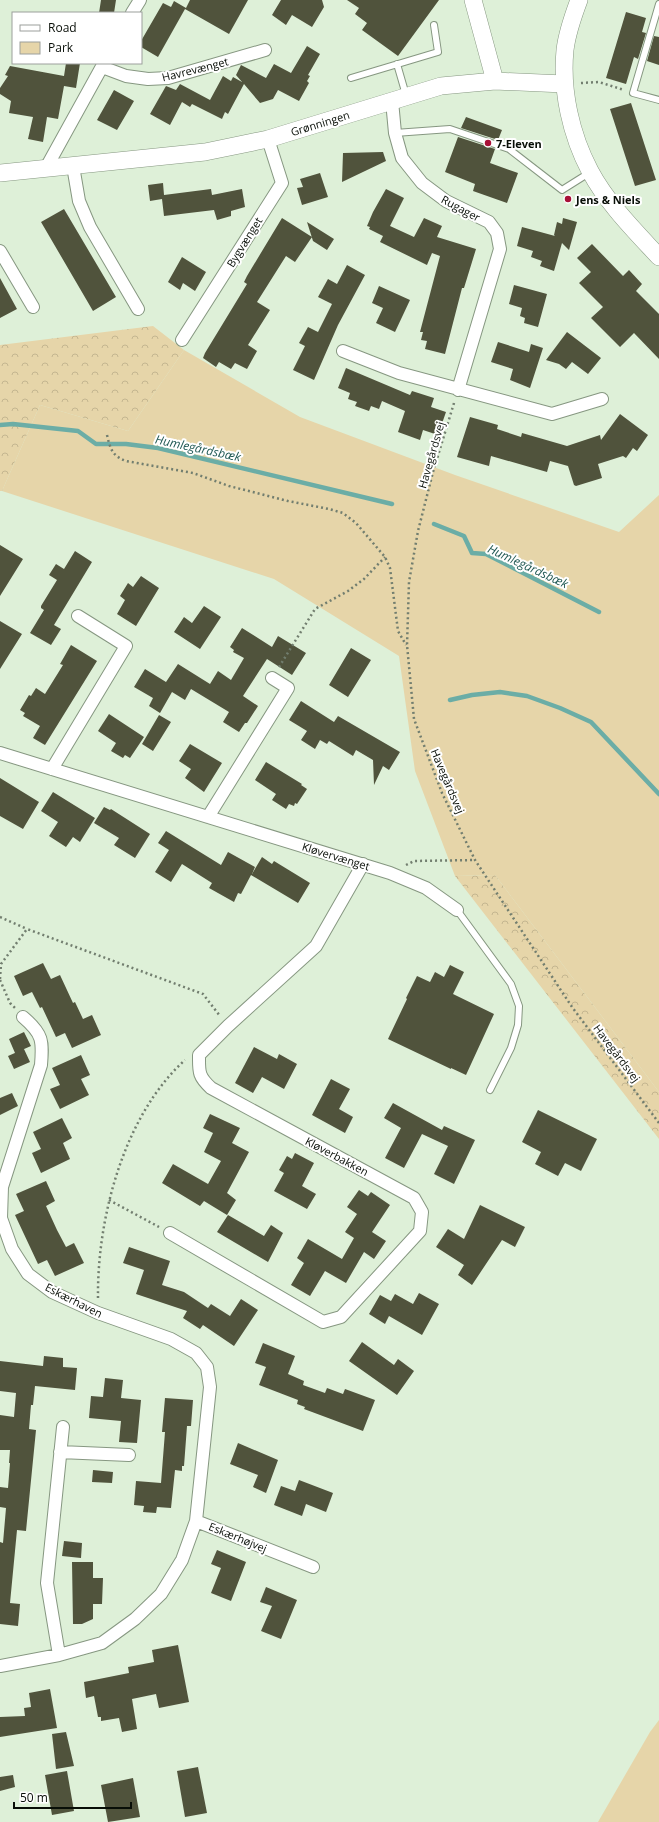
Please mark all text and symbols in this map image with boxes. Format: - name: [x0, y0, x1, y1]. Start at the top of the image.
- legend: [12, 12, 142, 64]
- text: Road: [48, 19, 77, 36]
- text: Park: [48, 39, 74, 56]
- street label: Havrevænget: [160, 53, 230, 85]
- street label: Grønningen: [289, 107, 351, 139]
- place label: 7-Eleven: [496, 136, 542, 151]
- marker: 7-Eleven: [483, 138, 493, 148]
- street label: Rugager: [439, 191, 484, 225]
- place label: Jens & Niels: [575, 192, 641, 207]
- marker: Jens & Niels: [563, 194, 573, 204]
- street label: Bygvænget: [223, 214, 265, 270]
- street label: Havegårdsvej: [414, 420, 448, 490]
- water label: Humlegårdsbæk: [154, 431, 243, 466]
- water label: Humlegårdsbæk: [485, 540, 572, 593]
- street label: Havegårdsvej: [428, 746, 468, 816]
- street label: Kløvervænget: [300, 839, 372, 873]
- street label: Havegårdsvej: [590, 1021, 644, 1085]
- street label: Kløverbakken: [303, 1133, 371, 1179]
- street label: Eskærhaven: [43, 1279, 105, 1321]
- street label: Eskærhøjvej: [207, 1518, 269, 1556]
- scale bar: [14, 1784, 131, 1810]
- text: 50 m: [20, 1789, 48, 1806]

